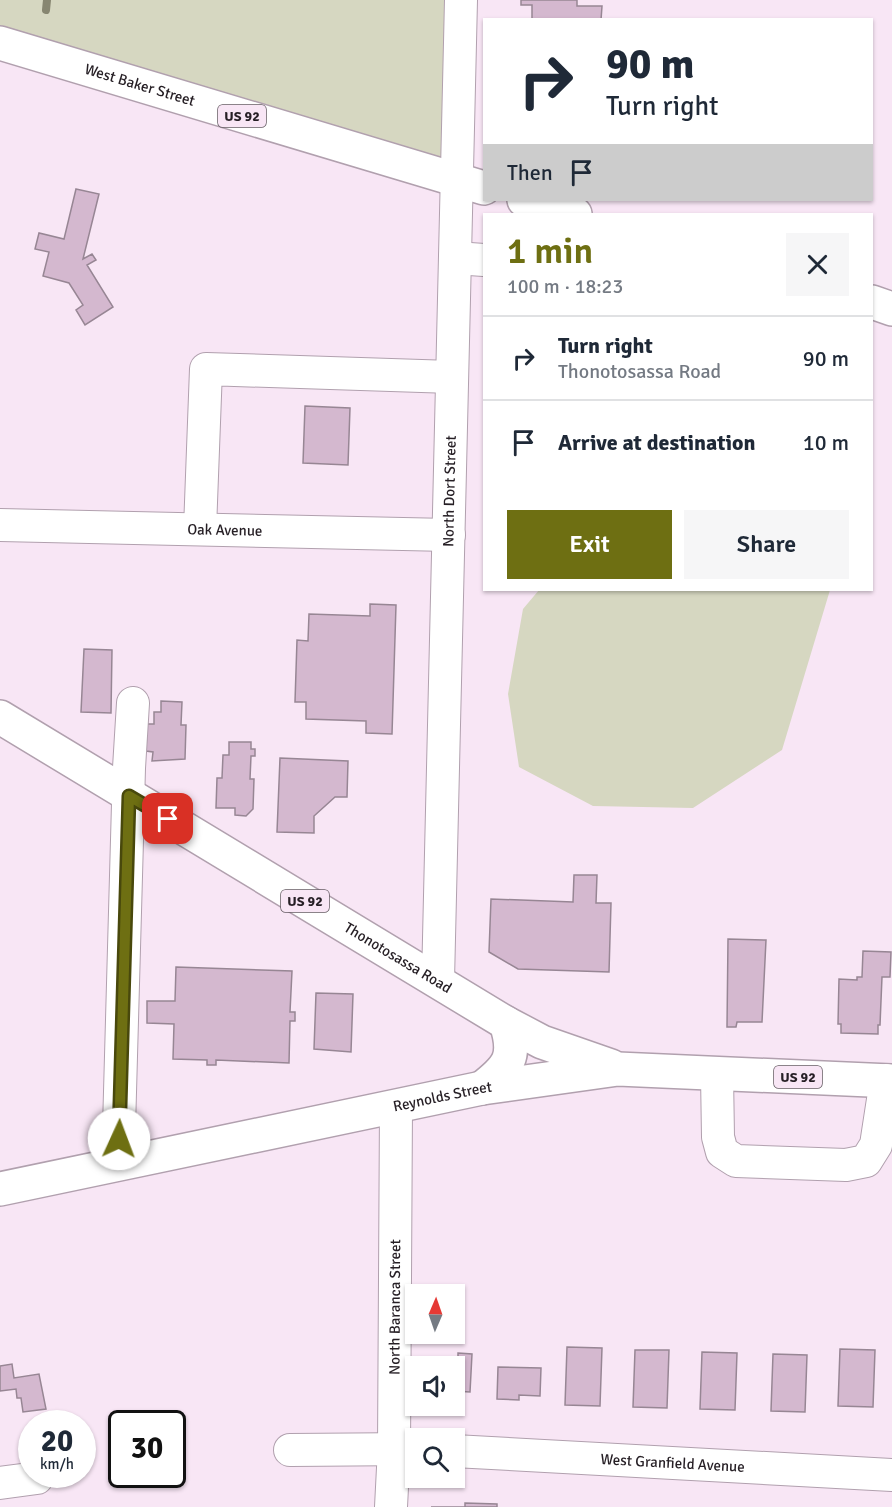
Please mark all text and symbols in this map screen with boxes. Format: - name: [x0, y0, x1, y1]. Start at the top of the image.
- text: 90 m: [606, 39, 695, 90]
- icon: right: [507, 42, 585, 120]
- street label: West Baker Street: [83, 60, 197, 110]
- text: Turn right: [606, 90, 719, 123]
- road number: US 92: [218, 105, 266, 127]
- icon: arrive: [565, 156, 598, 189]
- text: Then: [507, 159, 553, 186]
- text: 1 min: [507, 229, 593, 274]
- button: close: [786, 233, 849, 296]
- text: 100 m · 18:23: [507, 274, 623, 299]
- text: Turn right: [558, 332, 653, 359]
- icon: right: [507, 342, 540, 375]
- text: 90 m: [803, 345, 849, 372]
- text: Thonotosassa Road: [558, 359, 721, 384]
- icon: arrive: [507, 426, 540, 459]
- text: Arrive at destination: [558, 429, 755, 456]
- text: 10 m: [803, 429, 849, 456]
- street label: North Dort Street: [439, 435, 460, 547]
- button: Exit: [507, 510, 672, 579]
- button: Share: [684, 510, 849, 579]
- street label: Oak Avenue: [187, 520, 263, 540]
- pin: [142, 793, 193, 844]
- icon: arrive: [151, 802, 184, 835]
- road number: US 92: [281, 890, 329, 912]
- street label: Thonotosassa Road: [341, 918, 455, 997]
- road number: US 92: [774, 1066, 822, 1088]
- street label: Reynolds Street: [391, 1078, 493, 1115]
- position arrow: [87, 1107, 151, 1171]
- street label: North Baranca Street: [385, 1239, 404, 1375]
- north arrow: [405, 1284, 465, 1344]
- map controls: [405, 1284, 465, 1488]
- button: sound: [405, 1356, 465, 1416]
- speed limit sign: 30: [108, 1410, 186, 1488]
- text: 20: [41, 1423, 73, 1460]
- button: search: [405, 1428, 465, 1488]
- street label: West Granfield Avenue: [600, 1450, 745, 1476]
- text: km/h: [40, 1455, 74, 1473]

